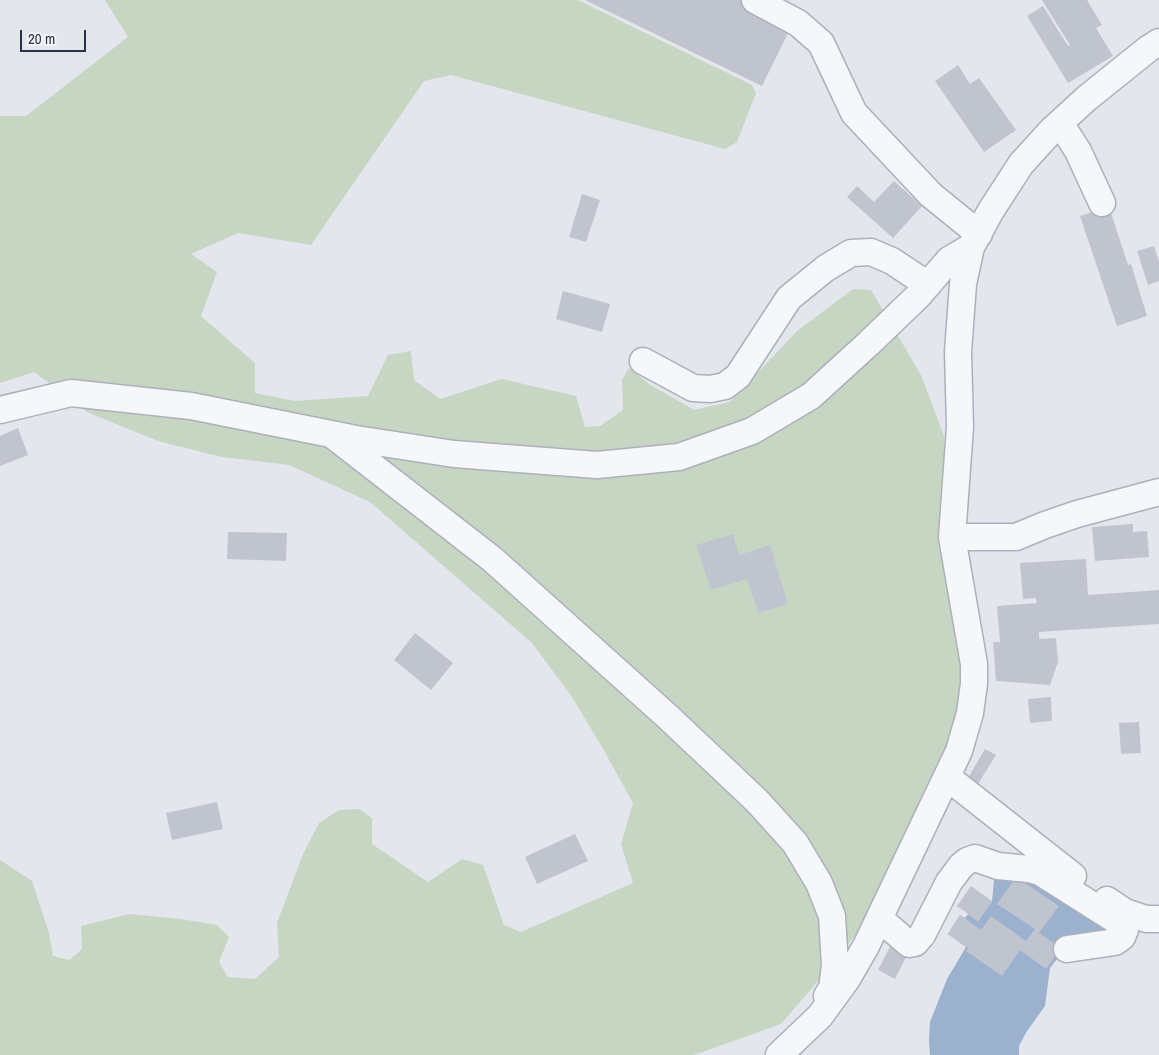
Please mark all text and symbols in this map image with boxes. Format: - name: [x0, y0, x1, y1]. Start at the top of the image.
- scale bar: [22, 20, 89, 52]
- text: 20 m: [28, 28, 55, 49]

